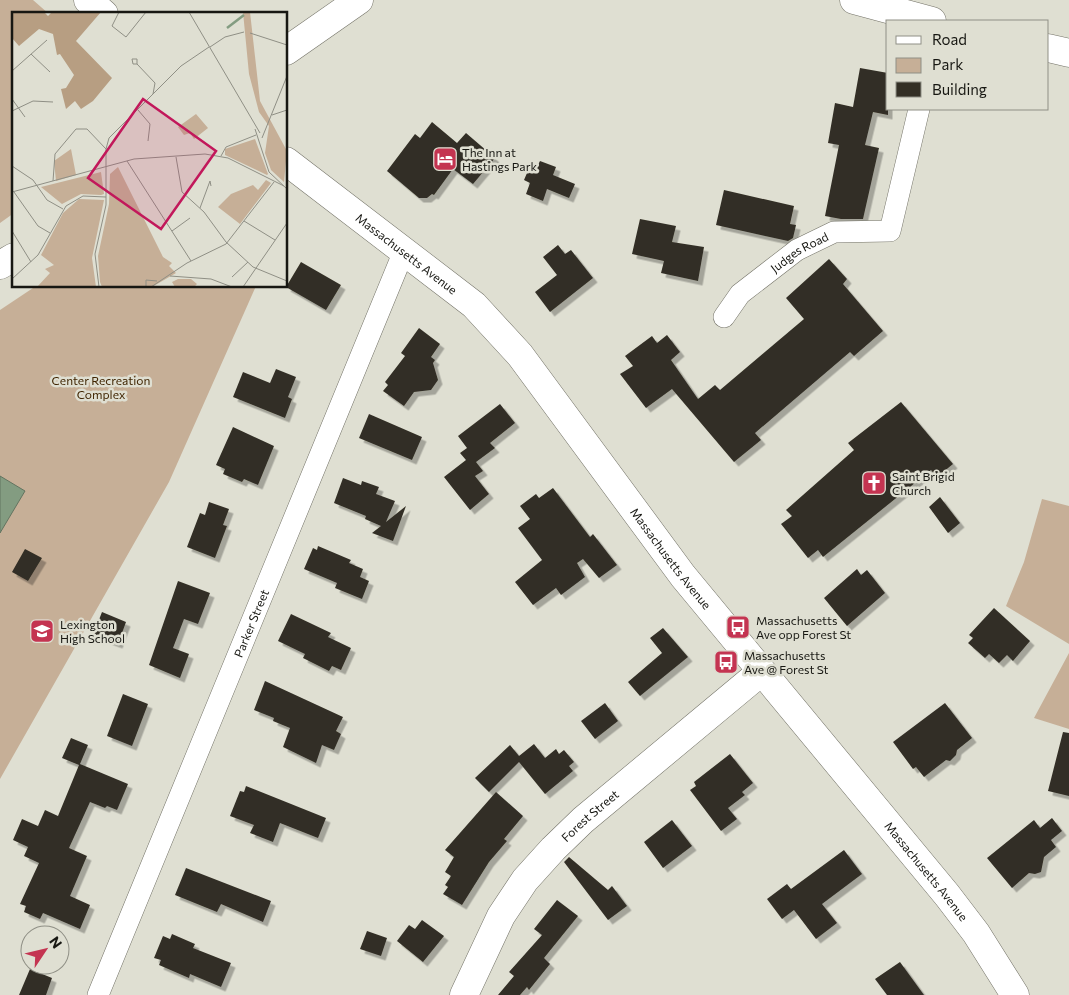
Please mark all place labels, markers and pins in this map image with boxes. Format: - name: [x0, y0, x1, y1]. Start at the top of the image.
- place label: The Inn at Hastings Park: [462, 145, 537, 173]
- hotel icon: The Inn at Hastings Park: [432, 146, 458, 172]
- place label: Saint Brigid Church: [892, 469, 955, 497]
- church icon: Saint Brigid Church: [861, 470, 887, 496]
- place label: Massachusetts Ave opp Forest St: [756, 613, 851, 641]
- bus stop icon: Massachusetts Ave opp Forest St: [725, 614, 751, 640]
- place label: Lexington High School: [60, 617, 125, 645]
- school or university icon: Lexington High School: [29, 618, 55, 644]
- place label: Massachusetts Ave @ Forest St: [744, 648, 829, 676]
- bus stop icon: Massachusetts Ave @ Forest St: [713, 649, 739, 675]

